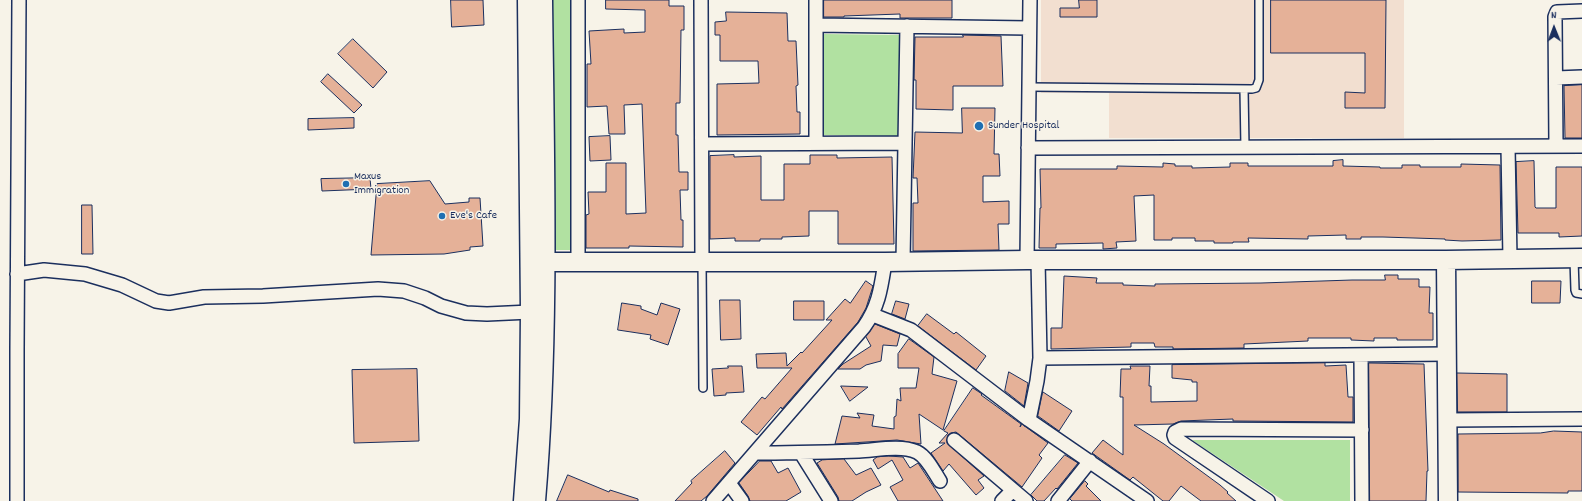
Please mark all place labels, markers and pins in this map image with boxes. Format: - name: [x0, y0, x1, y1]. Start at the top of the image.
- place label: Sunder Hospital: [988, 119, 1059, 133]
- marker: Sunder Hospital: [973, 120, 985, 132]
- place label: Maxus Immigration: [354, 170, 409, 198]
- marker: Maxus Immigration: [341, 179, 351, 189]
- place label: Eve's Cafe: [450, 209, 497, 223]
- marker: Eve's Cafe: [437, 211, 447, 221]

